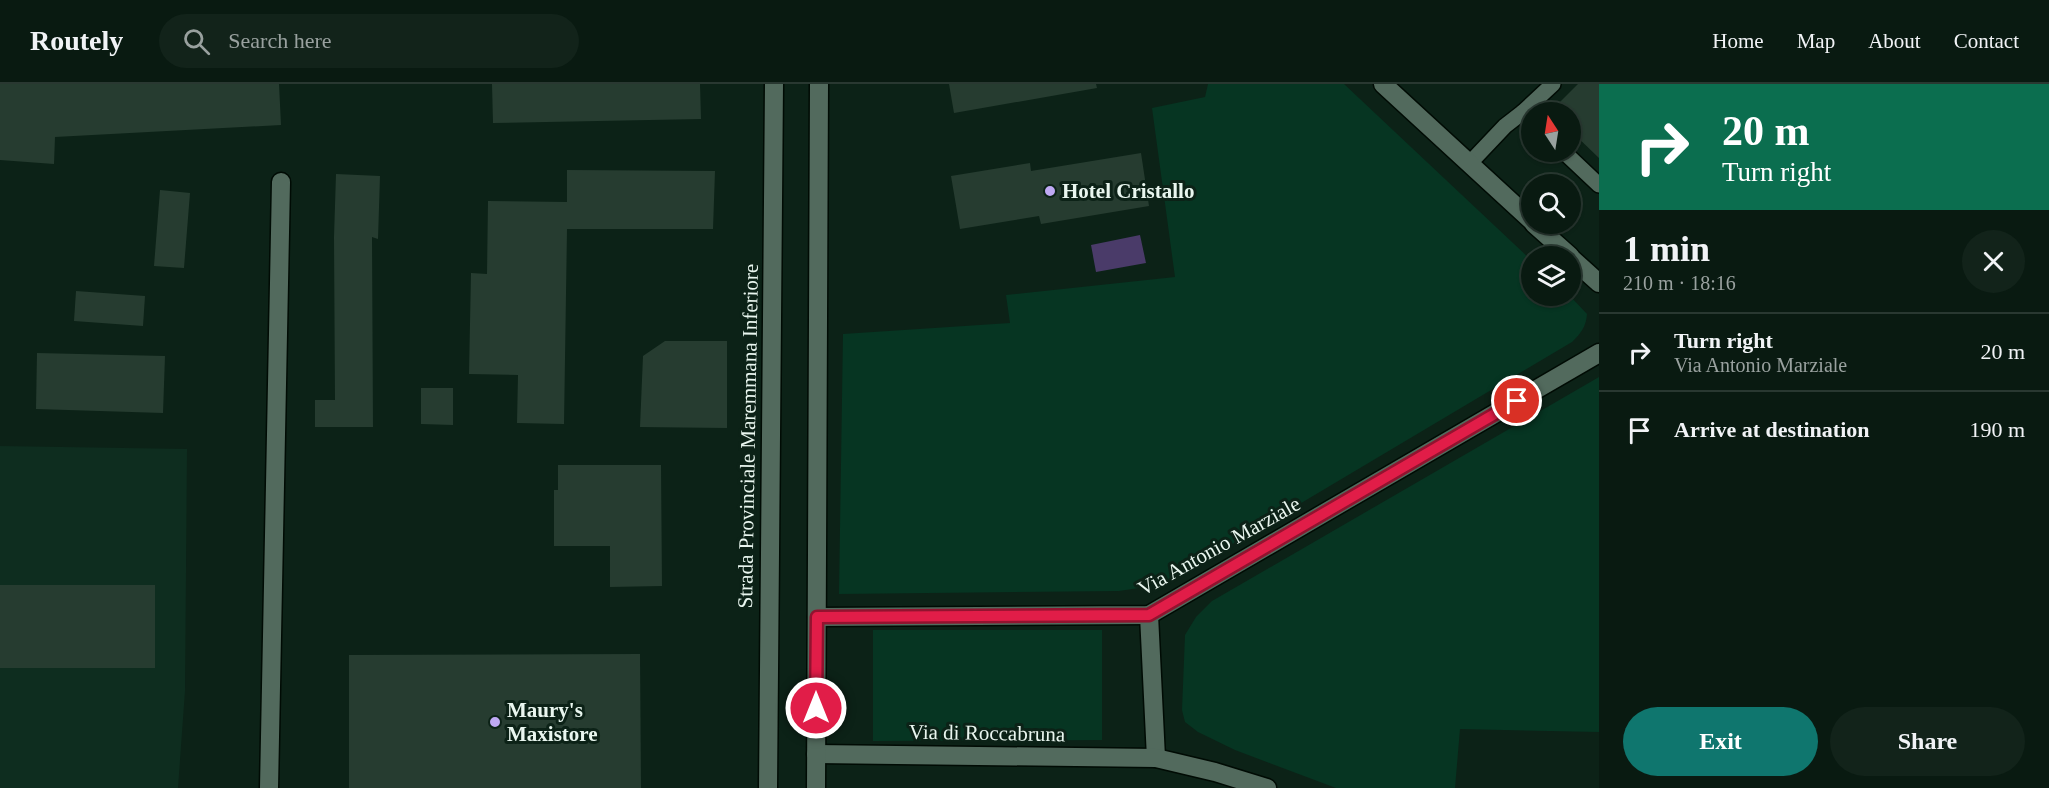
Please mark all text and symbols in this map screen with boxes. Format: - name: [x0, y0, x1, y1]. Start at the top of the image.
- search box: [159, 14, 579, 68]
- text: Routely: [30, 25, 123, 56]
- icon: search: [180, 25, 213, 58]
- text: Search here: [228, 28, 332, 53]
- text: Home: [1712, 29, 1764, 53]
- text: Map: [1797, 29, 1835, 53]
- text: About: [1868, 29, 1921, 53]
- text: Contact: [1954, 29, 2019, 53]
- north arrow: [1521, 102, 1581, 162]
- map controls: [1521, 102, 1581, 306]
- icon: right: [1623, 108, 1701, 186]
- text: 20 m: [1722, 108, 1810, 154]
- text: Turn right: [1722, 157, 1831, 187]
- button: search: [1521, 174, 1581, 234]
- place label: Hotel Cristallo: [1062, 179, 1194, 203]
- marker: Hotel Cristallo: [1043, 184, 1057, 198]
- text: 1 min: [1623, 229, 1710, 269]
- button: close: [1962, 230, 2025, 293]
- button: layers: [1521, 246, 1581, 306]
- street label: Strada Provinciale Maremmana Inferiore: [733, 264, 763, 608]
- text: 210 m · 18:16: [1623, 272, 1736, 294]
- text: Turn right: [1674, 328, 1773, 353]
- icon: right: [1623, 336, 1656, 369]
- text: 20 m: [1980, 339, 2025, 364]
- text: Via Antonio Marziale: [1674, 354, 1847, 376]
- pin: [1491, 375, 1542, 426]
- icon: arrive: [1500, 384, 1533, 417]
- icon: arrive: [1623, 414, 1656, 447]
- text: Arrive at destination: [1674, 417, 1870, 442]
- text: 190 m: [1969, 417, 2025, 442]
- street label: Via Antonio Marziale: [1134, 491, 1304, 601]
- position arrow: [784, 676, 848, 740]
- place label: Maury's Maxistore: [507, 698, 598, 746]
- button: Exit: [1623, 707, 1818, 776]
- button: Share: [1830, 707, 2025, 776]
- marker: Maury's Maxistore: [488, 715, 502, 729]
- street label: Via di Roccabruna: [909, 720, 1066, 746]

